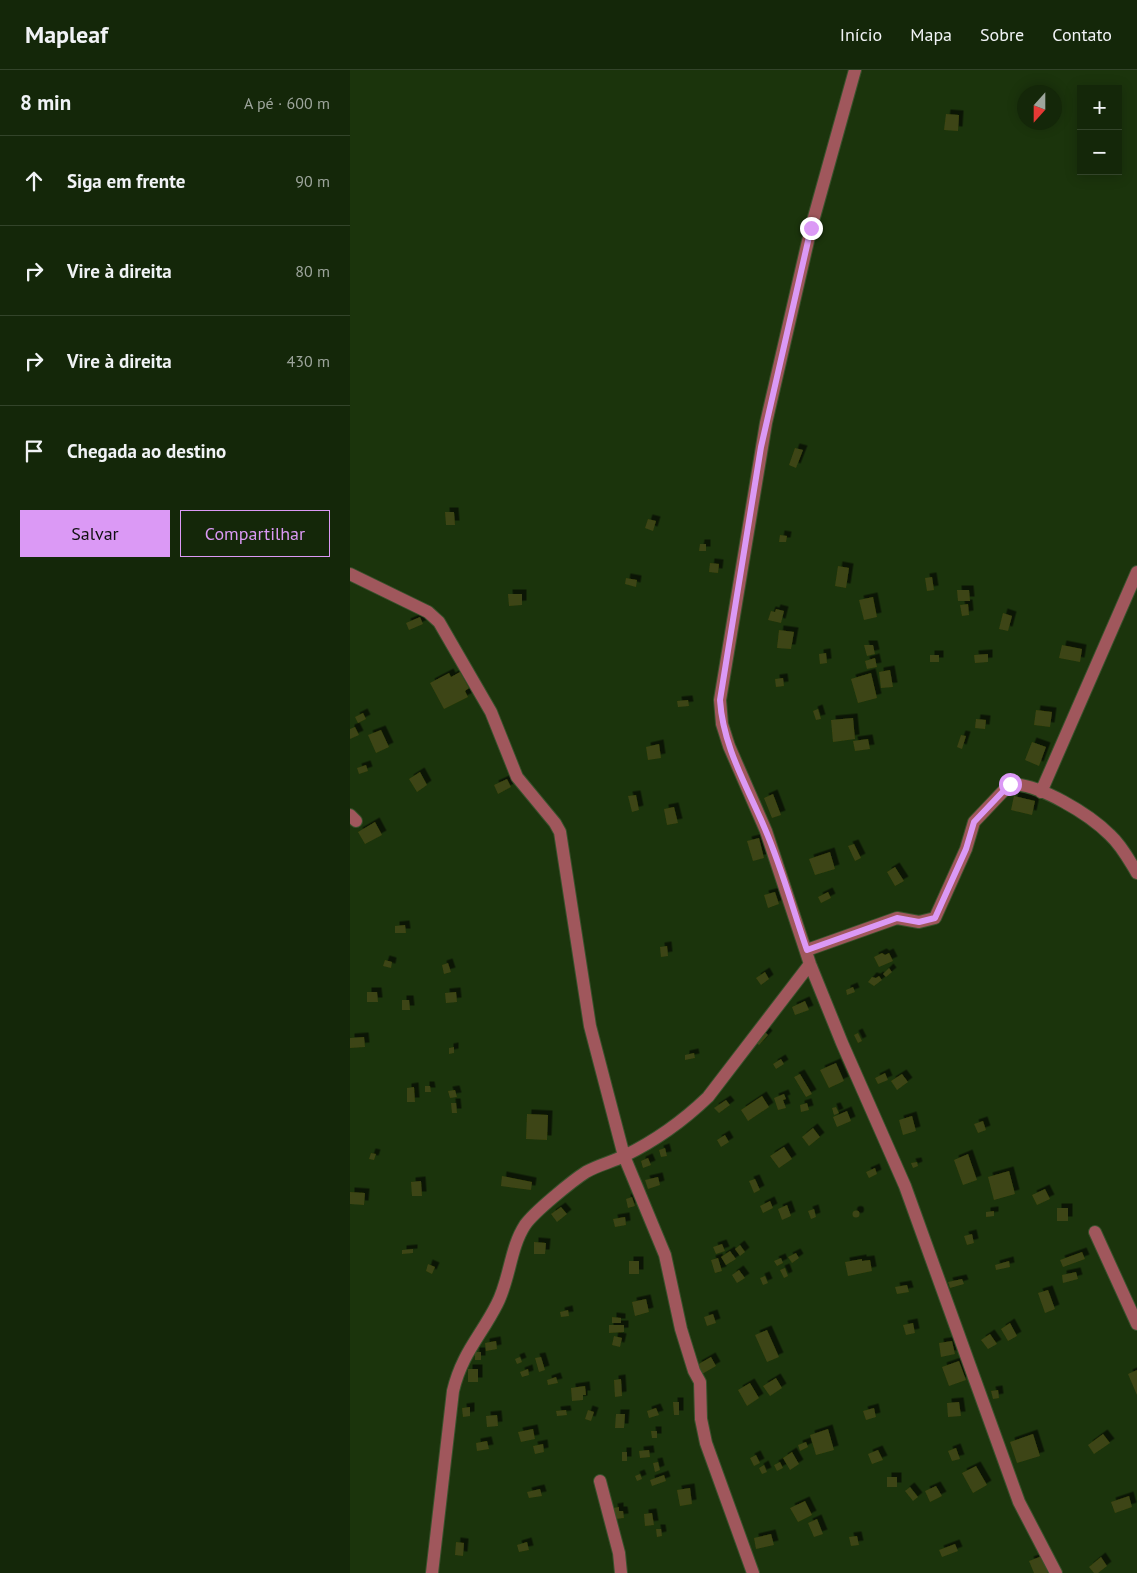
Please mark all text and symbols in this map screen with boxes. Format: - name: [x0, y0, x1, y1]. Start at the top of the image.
- text: Mapleaf: [25, 19, 108, 50]
- text: Início: [840, 23, 882, 46]
- text: Mapa: [910, 23, 952, 46]
- text: Sobre: [980, 23, 1024, 46]
- text: Contato: [1052, 23, 1112, 46]
- north arrow: [1017, 85, 1062, 130]
- map controls: [1077, 85, 1122, 175]
- button: +: [1077, 85, 1122, 130]
- text: 8 min: [20, 89, 71, 116]
- text: A pé · 600 m: [244, 93, 330, 113]
- button: −: [1077, 130, 1122, 175]
- icon: ahead: [20, 167, 48, 195]
- text: Siga em frente: [67, 169, 185, 193]
- text: 90 m: [295, 171, 330, 191]
- route end: [800, 217, 823, 240]
- icon: right: [20, 257, 48, 285]
- text: Vire à direita: [67, 259, 172, 283]
- text: 80 m: [295, 261, 330, 281]
- icon: right: [20, 347, 48, 375]
- text: Vire à direita: [67, 349, 172, 373]
- text: 430 m: [287, 351, 330, 371]
- icon: arrive: [20, 437, 48, 465]
- text: Chegada ao destino: [67, 439, 226, 463]
- button: Salvar: [20, 510, 170, 557]
- button: Compartilhar: [180, 510, 330, 557]
- route start: [999, 773, 1022, 796]

